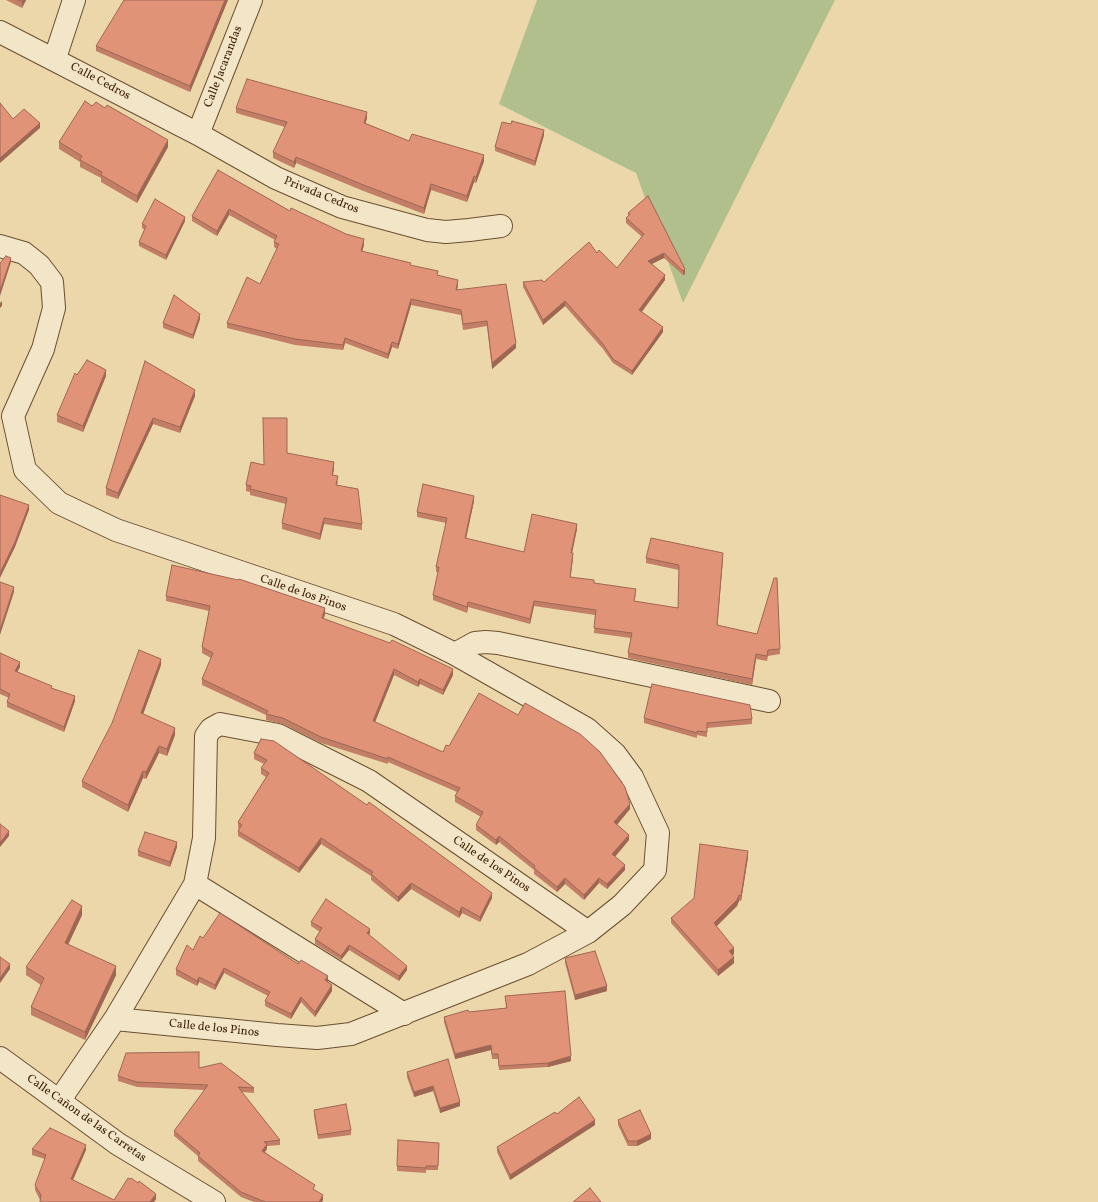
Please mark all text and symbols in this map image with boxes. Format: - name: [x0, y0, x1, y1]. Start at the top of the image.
- street label: Calle Jacarandas: [202, 24, 246, 110]
- street label: Calle Cedros: [68, 60, 132, 104]
- street label: Privada Cedros: [281, 174, 361, 218]
- street label: Calle de los Pinos: [258, 572, 348, 616]
- street label: Calle de los Pinos: [449, 834, 533, 896]
- street label: Calle de los Pinos: [168, 1017, 260, 1041]
- street label: Calle Cañon de las Carretas: [23, 1072, 149, 1166]

